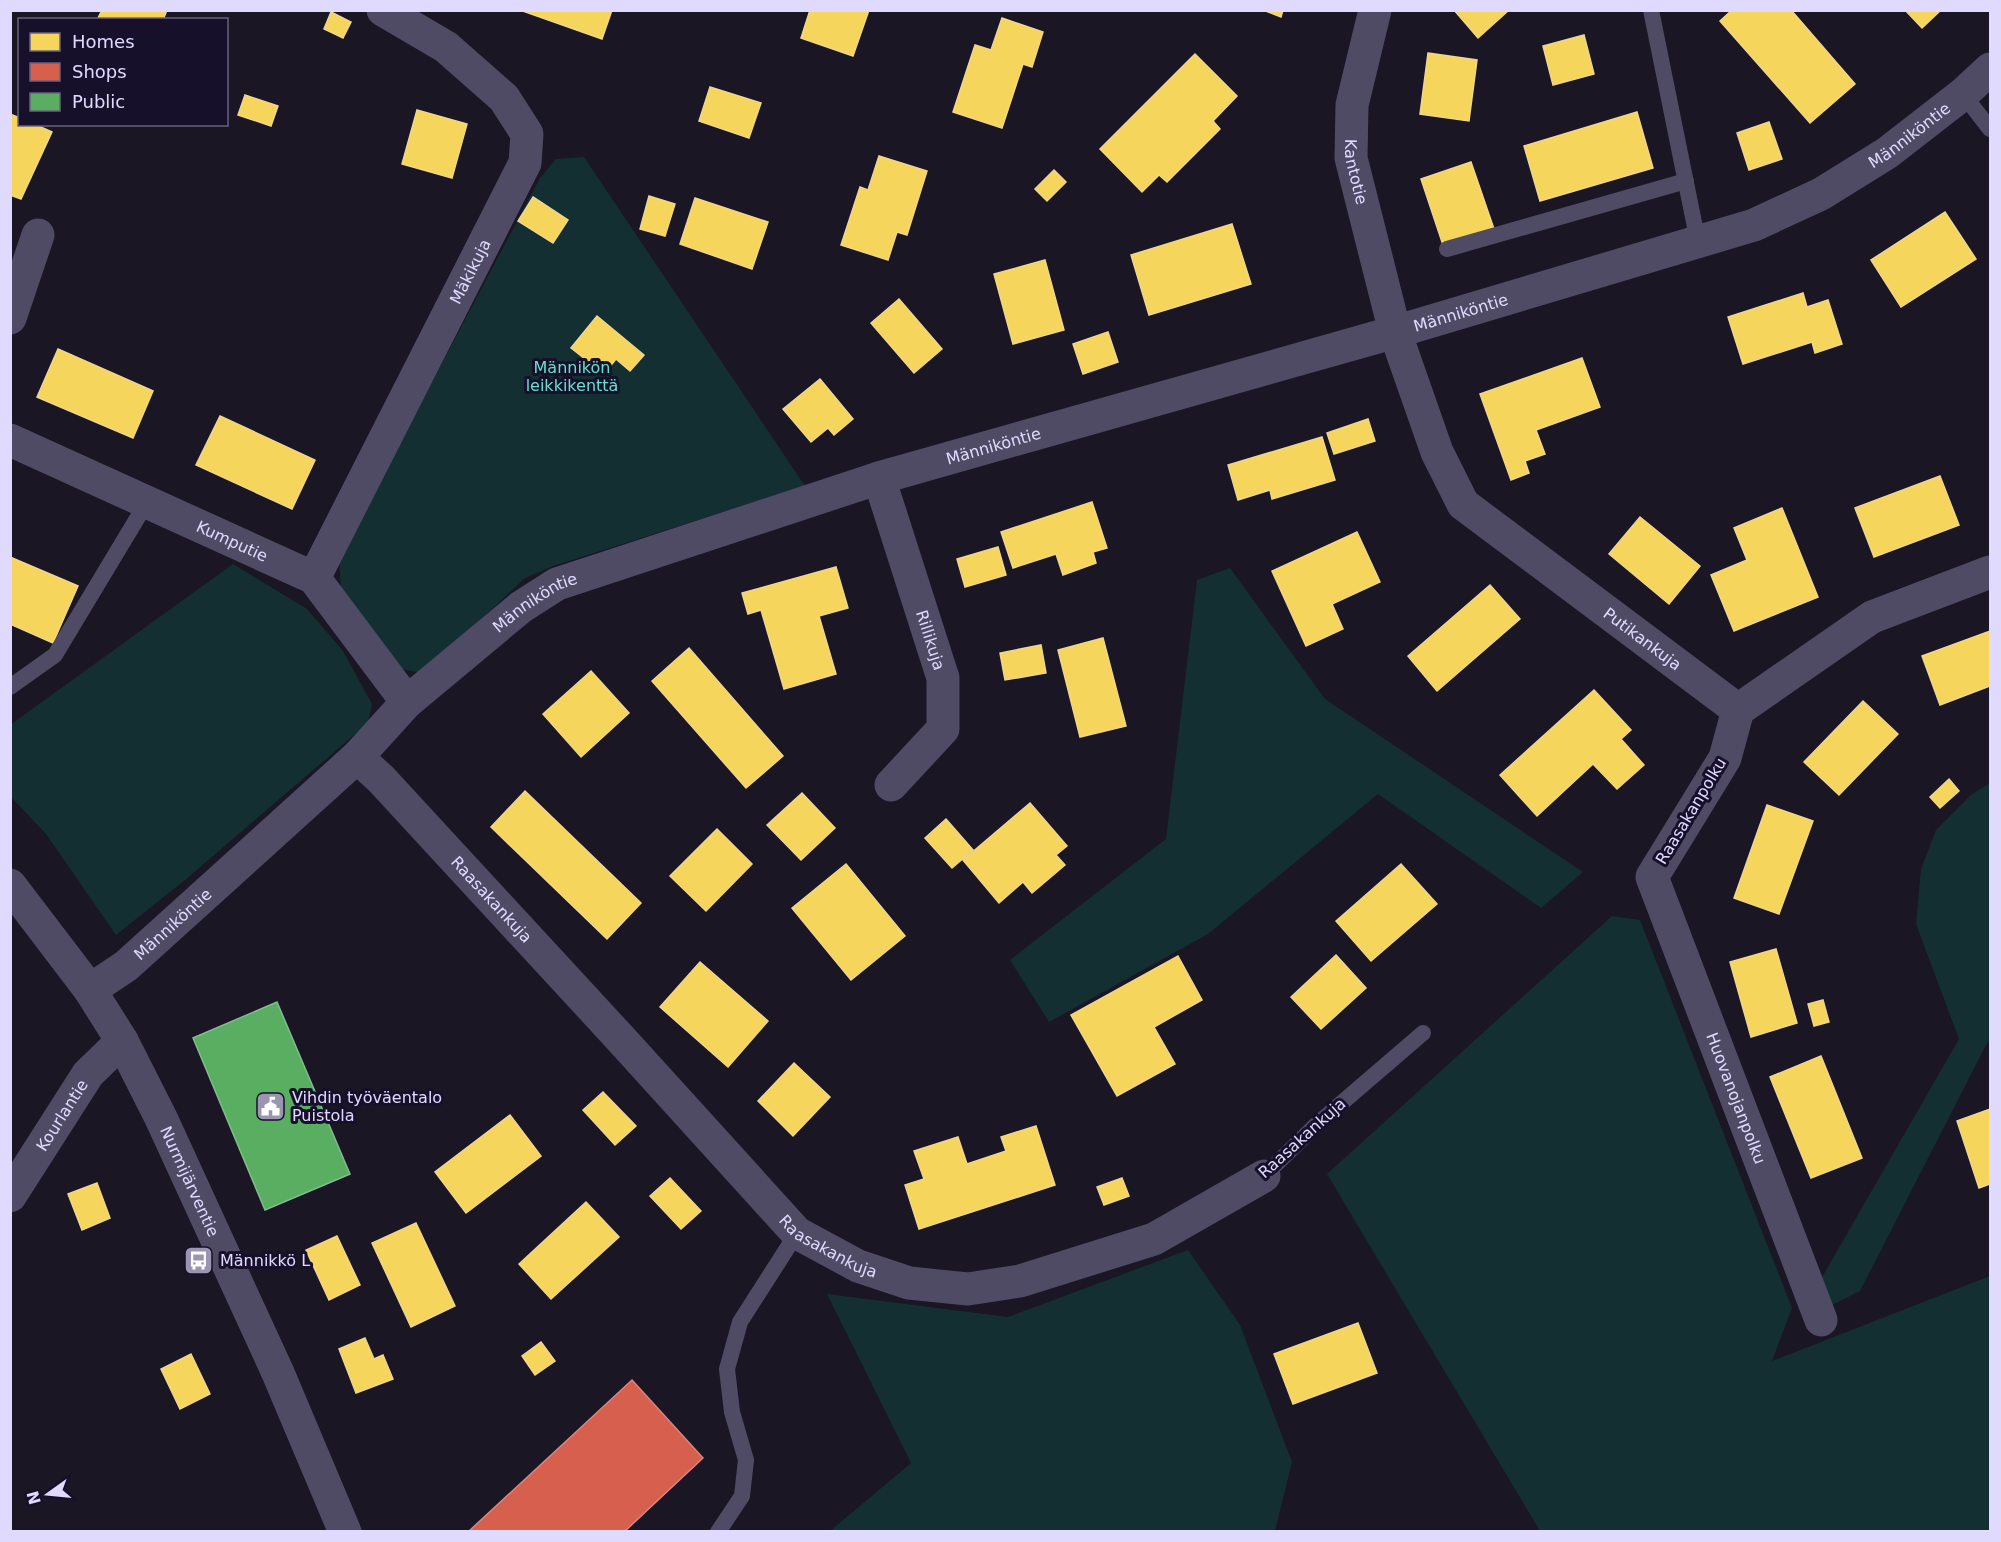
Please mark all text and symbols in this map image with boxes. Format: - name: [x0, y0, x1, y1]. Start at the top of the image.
- legend: [18, 18, 228, 126]
- text: Homes: [72, 31, 135, 52]
- text: Shops: [72, 61, 127, 82]
- text: Public: [72, 91, 125, 112]
- street label: Männiköntie: [1865, 98, 1954, 172]
- street label: Kantotie: [1341, 139, 1372, 207]
- street label: Mäkikuja: [445, 236, 494, 307]
- street label: Männiköntie: [1411, 289, 1510, 335]
- park label: Männikön leikkikenttä: [526, 358, 618, 395]
- street label: Männiköntie: [944, 423, 1043, 468]
- street label: Kumputie: [194, 516, 271, 565]
- street label: Männiköntie: [489, 569, 580, 636]
- street label: Putikankuja: [1600, 603, 1685, 674]
- street label: Rillikuja: [912, 607, 949, 672]
- street label: Raasakanpolku: [1652, 754, 1730, 868]
- street label: Raasakankuja: [447, 852, 536, 946]
- street label: Männiköntie: [130, 884, 215, 964]
- street label: Huovanojanpolku: [1703, 1030, 1770, 1166]
- street label: Kourlantie: [32, 1076, 92, 1154]
- place label: Vihdin työväentalo Puistola: [292, 1088, 442, 1125]
- public building icon: Vihdin työväentalo Puistola: [255, 1090, 287, 1122]
- street label: Raasakankuja: [1255, 1094, 1349, 1182]
- street label: Nurmijärventie: [156, 1123, 223, 1239]
- street label: Raasakankuja: [775, 1211, 880, 1281]
- bus stop icon: Männikkö L: [183, 1244, 215, 1276]
- place label: Männikkö L: [220, 1251, 310, 1270]
- north arrow: [18, 1464, 78, 1524]
- text: N: [23, 1489, 45, 1507]

